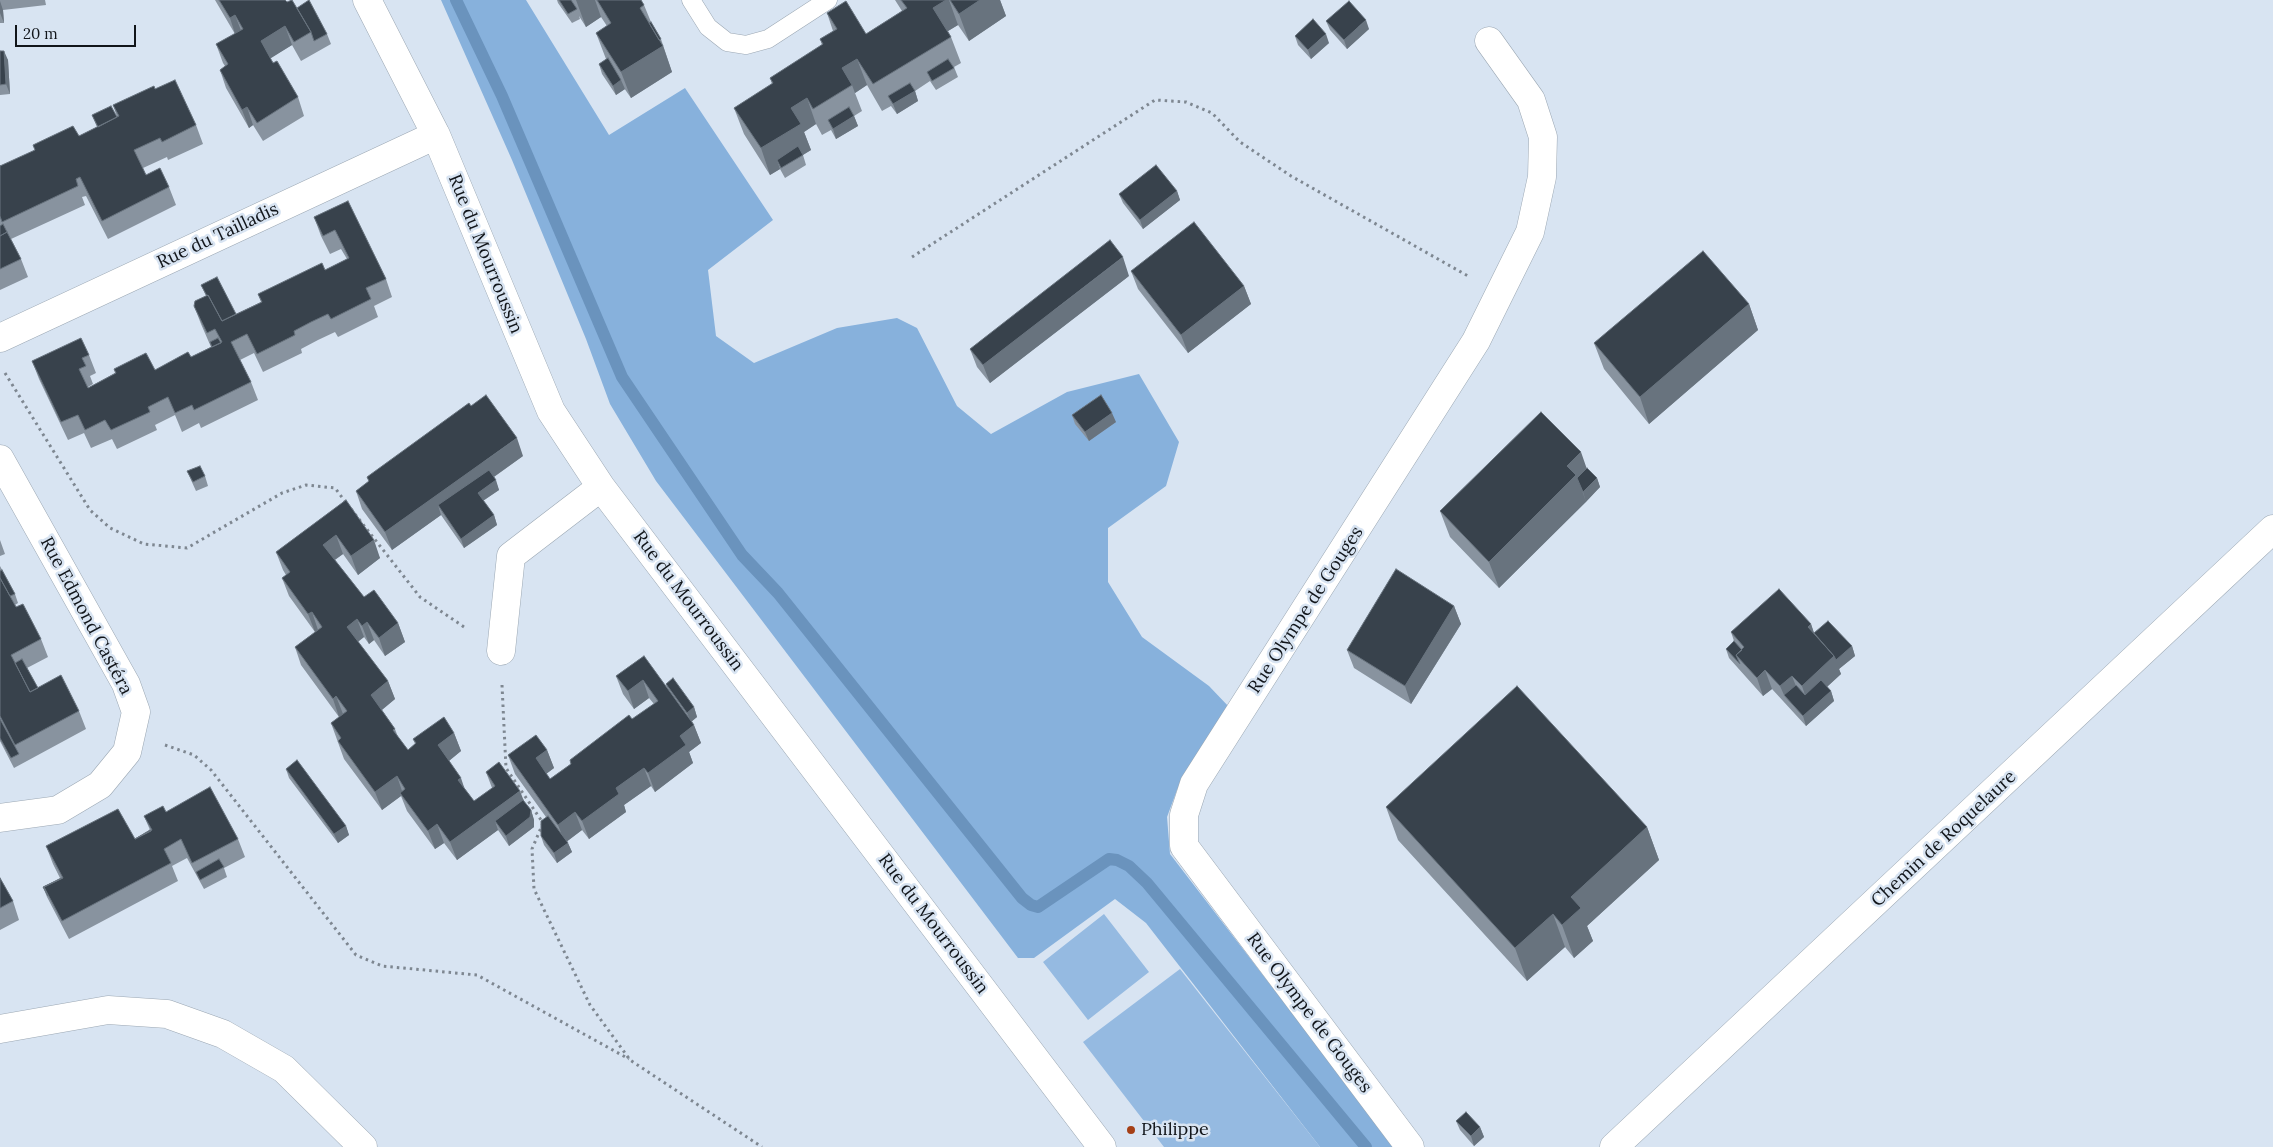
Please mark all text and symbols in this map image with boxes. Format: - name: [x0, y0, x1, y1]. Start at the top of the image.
- scale bar: [18, 15, 139, 47]
- text: 20 m: [23, 24, 58, 43]
- street label: Rue du Mourroussin: [443, 171, 527, 337]
- street label: Rue du Tailladis: [154, 198, 282, 274]
- street label: Rue Olympe de Gouges: [1244, 522, 1368, 698]
- street label: Rue du Mourroussin: [628, 527, 748, 675]
- street label: Rue Edmond Castéra: [35, 533, 137, 699]
- street label: Chemin de Roquelaure: [1867, 766, 2021, 912]
- street label: Rue du Mourroussin: [873, 850, 993, 998]
- street label: Rue Olympe de Gouges: [1242, 929, 1376, 1097]
- place label: Philippe: [1141, 1119, 1209, 1141]
- marker: Philippe: [1125, 1124, 1137, 1136]

